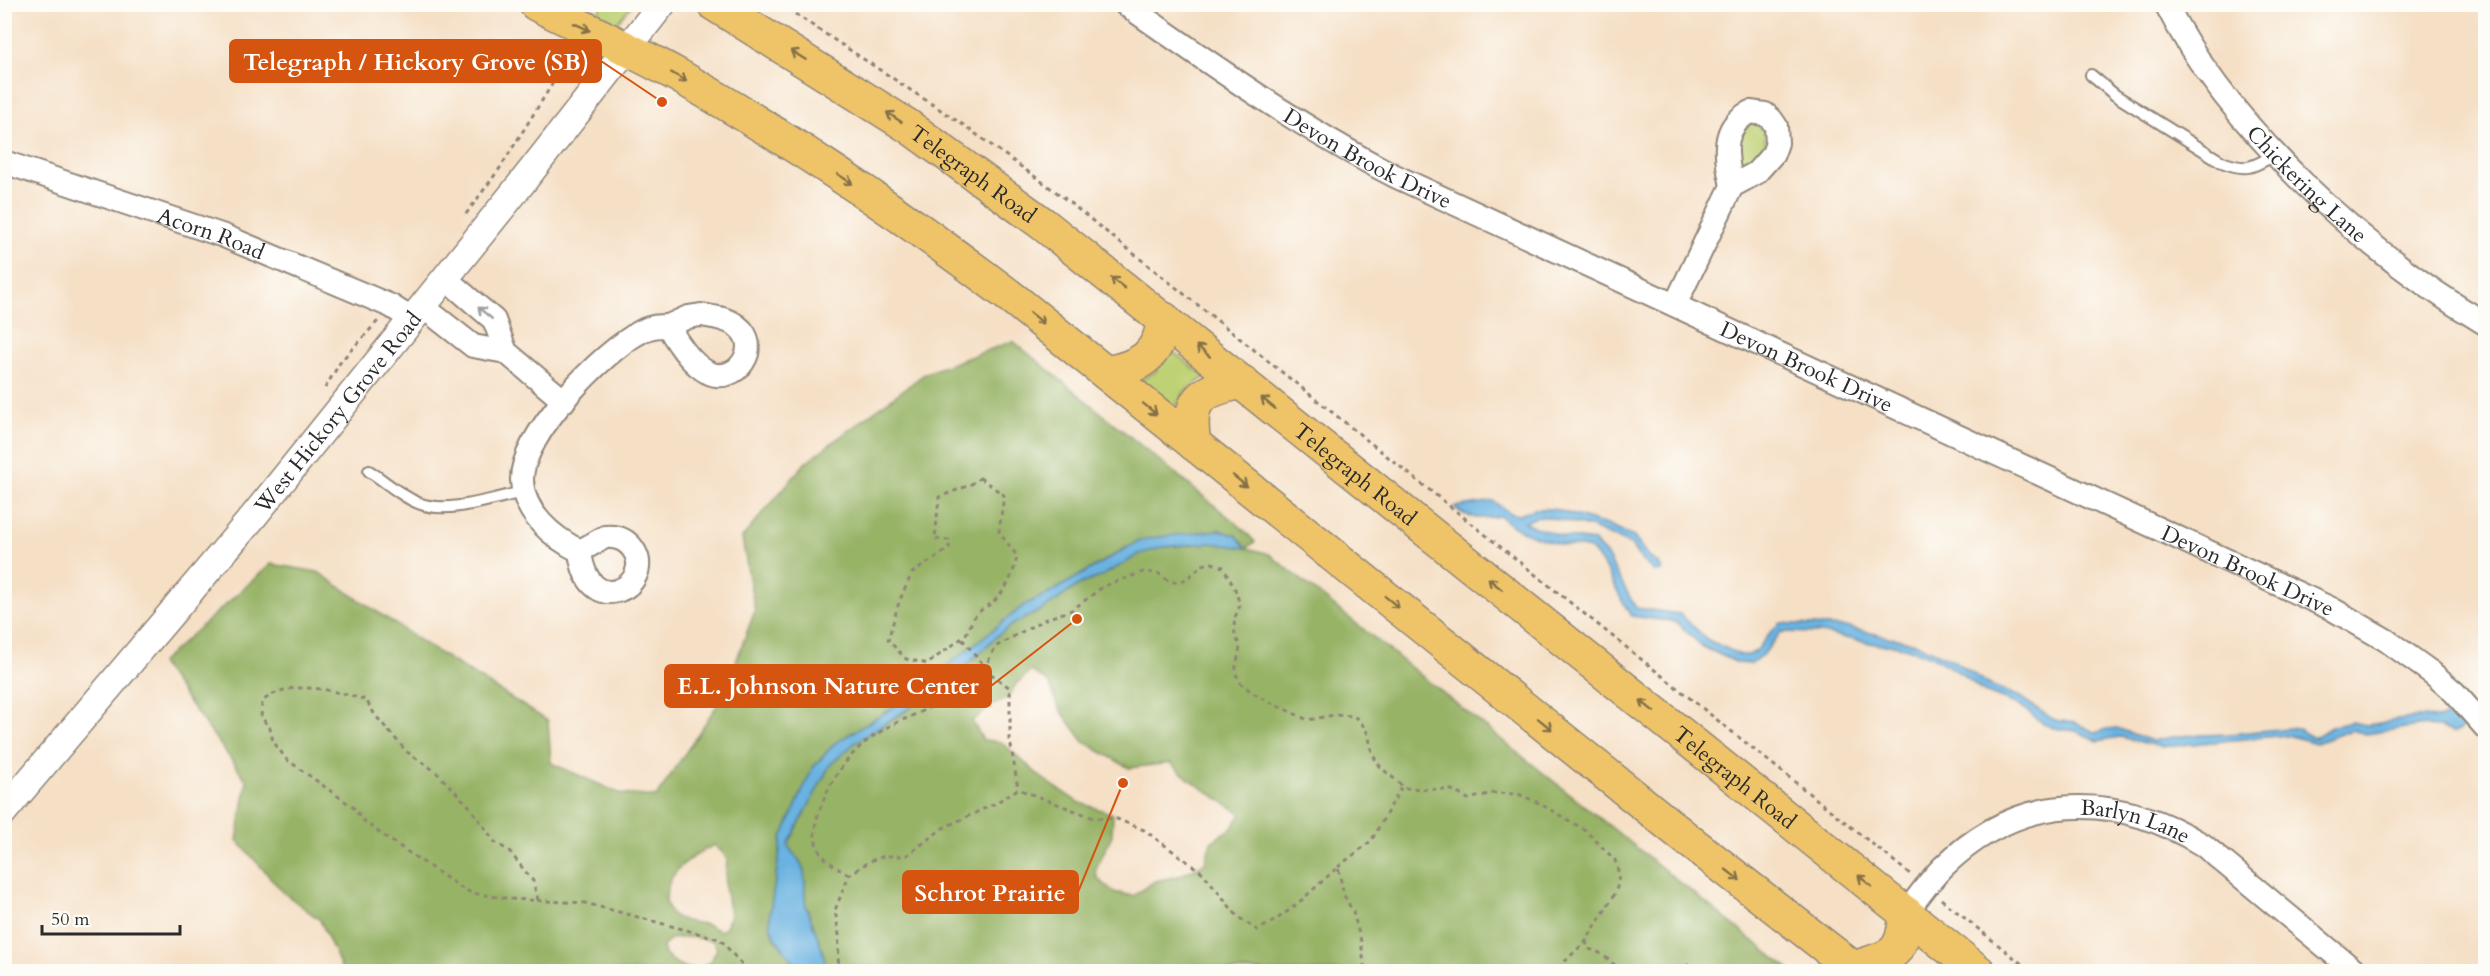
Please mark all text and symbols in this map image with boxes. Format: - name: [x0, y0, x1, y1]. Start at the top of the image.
- one-way arrow: [572, 22, 590, 33]
- callout: Telegraph / Hickory Grove (SB): [230, 40, 601, 82]
- text: Telegraph / Hickory Grove (SB): [243, 46, 589, 79]
- one-way arrow: [790, 49, 807, 61]
- one-way arrow: [670, 71, 687, 83]
- street label: Devon Brook Drive: [1277, 101, 1456, 216]
- one-way arrow: [886, 110, 903, 122]
- street label: Telegraph Road: [903, 118, 1042, 231]
- street label: Chickering Lane: [2240, 119, 2373, 250]
- one-way arrow: [836, 173, 853, 185]
- street label: Acorn Road: [153, 201, 269, 268]
- one-way arrow: [1110, 276, 1126, 289]
- street label: West Hickory Grove Road: [247, 305, 429, 521]
- one-way arrow: [478, 306, 493, 320]
- one-way arrow: [1029, 311, 1045, 324]
- street label: Devon Brook Drive: [1715, 314, 1898, 420]
- one-way arrow: [1195, 344, 1211, 357]
- one-way arrow: [1260, 396, 1276, 409]
- one-way arrow: [1142, 402, 1158, 415]
- street label: Telegraph Road: [1287, 416, 1423, 533]
- one-way arrow: [1232, 474, 1248, 487]
- street label: Devon Brook Drive: [2156, 518, 2339, 624]
- one-way arrow: [1487, 578, 1503, 591]
- one-way arrow: [1384, 596, 1400, 609]
- callout: E.L. Johnson Nature Center: [665, 665, 991, 707]
- text: E.L. Johnson Nature Center: [677, 670, 979, 703]
- one-way arrow: [1640, 699, 1655, 713]
- one-way arrow: [1536, 718, 1552, 731]
- street label: Telegraph Road: [1667, 719, 1803, 837]
- street label: Barlyn Lane: [2080, 793, 2195, 851]
- one-way arrow: [1725, 868, 1741, 881]
- callout: Schrot Prairie: [903, 871, 1078, 913]
- one-way arrow: [1857, 874, 1873, 887]
- text: Schrot Prairie: [914, 877, 1066, 910]
- scale bar: [42, 898, 180, 936]
- text: 50 m: [51, 907, 90, 932]

